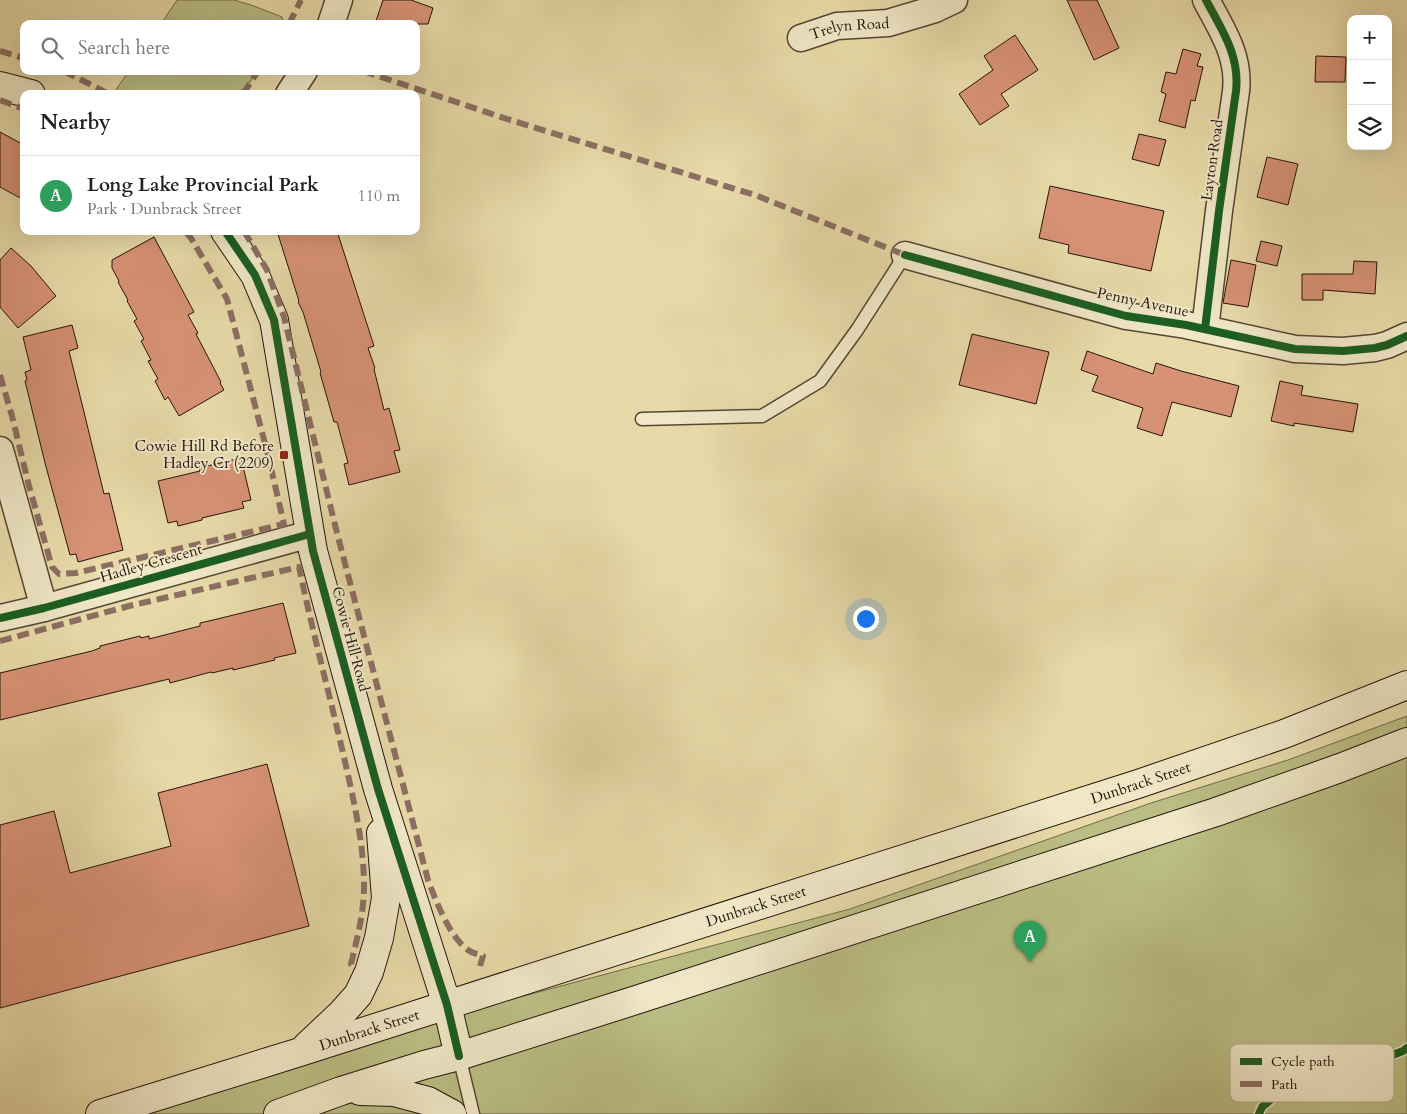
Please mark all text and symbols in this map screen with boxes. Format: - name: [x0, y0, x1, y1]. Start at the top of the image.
- street label: Trelyn Road: [807, 13, 890, 44]
- map controls: [1347, 15, 1392, 150]
- button: +: [1347, 15, 1392, 60]
- search box: [20, 20, 420, 75]
- icon: search: [38, 34, 66, 62]
- text: Search here: [78, 35, 170, 61]
- button: −: [1347, 60, 1392, 105]
- button: layers: [1347, 105, 1392, 150]
- text: Nearby: [40, 108, 111, 137]
- street label: Layton Road: [1196, 118, 1228, 202]
- text: Long Lake Provincial Park: [87, 172, 319, 198]
- text: A: [50, 185, 62, 207]
- text: 110 m: [358, 185, 400, 207]
- text: Park · Dunbrack Street: [87, 198, 241, 220]
- street label: Penny Avenue: [1095, 283, 1191, 322]
- place label: Cowie Hill Rd Before Hadley Cr (2209): [135, 436, 274, 473]
- marker: Cowie Hill Rd Before Hadley Cr (2209): [278, 449, 290, 461]
- street label: Hadley Crescent: [98, 539, 205, 587]
- street label: Cowie Hill Road: [327, 584, 375, 694]
- your location: [853, 606, 879, 632]
- street label: Dunbrack Street: [1088, 757, 1193, 809]
- street label: Dunbrack Street: [703, 881, 809, 932]
- pin: A: [1014, 921, 1046, 962]
- street label: Dunbrack Street: [317, 1004, 422, 1055]
- legend: [1230, 1044, 1394, 1102]
- text: Cycle path: [1271, 1052, 1335, 1071]
- text: Path: [1271, 1075, 1298, 1094]

